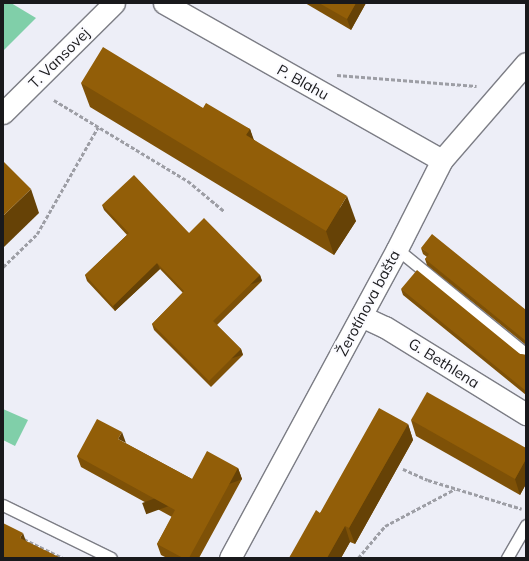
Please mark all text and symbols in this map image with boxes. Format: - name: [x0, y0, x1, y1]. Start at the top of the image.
- street label: T. Vansovej: [25, 24, 93, 92]
- street label: P. Blahu: [274, 60, 332, 104]
- street label: Žerotínova bašta: [333, 247, 403, 359]
- street label: G. Bethlena: [405, 334, 483, 392]

